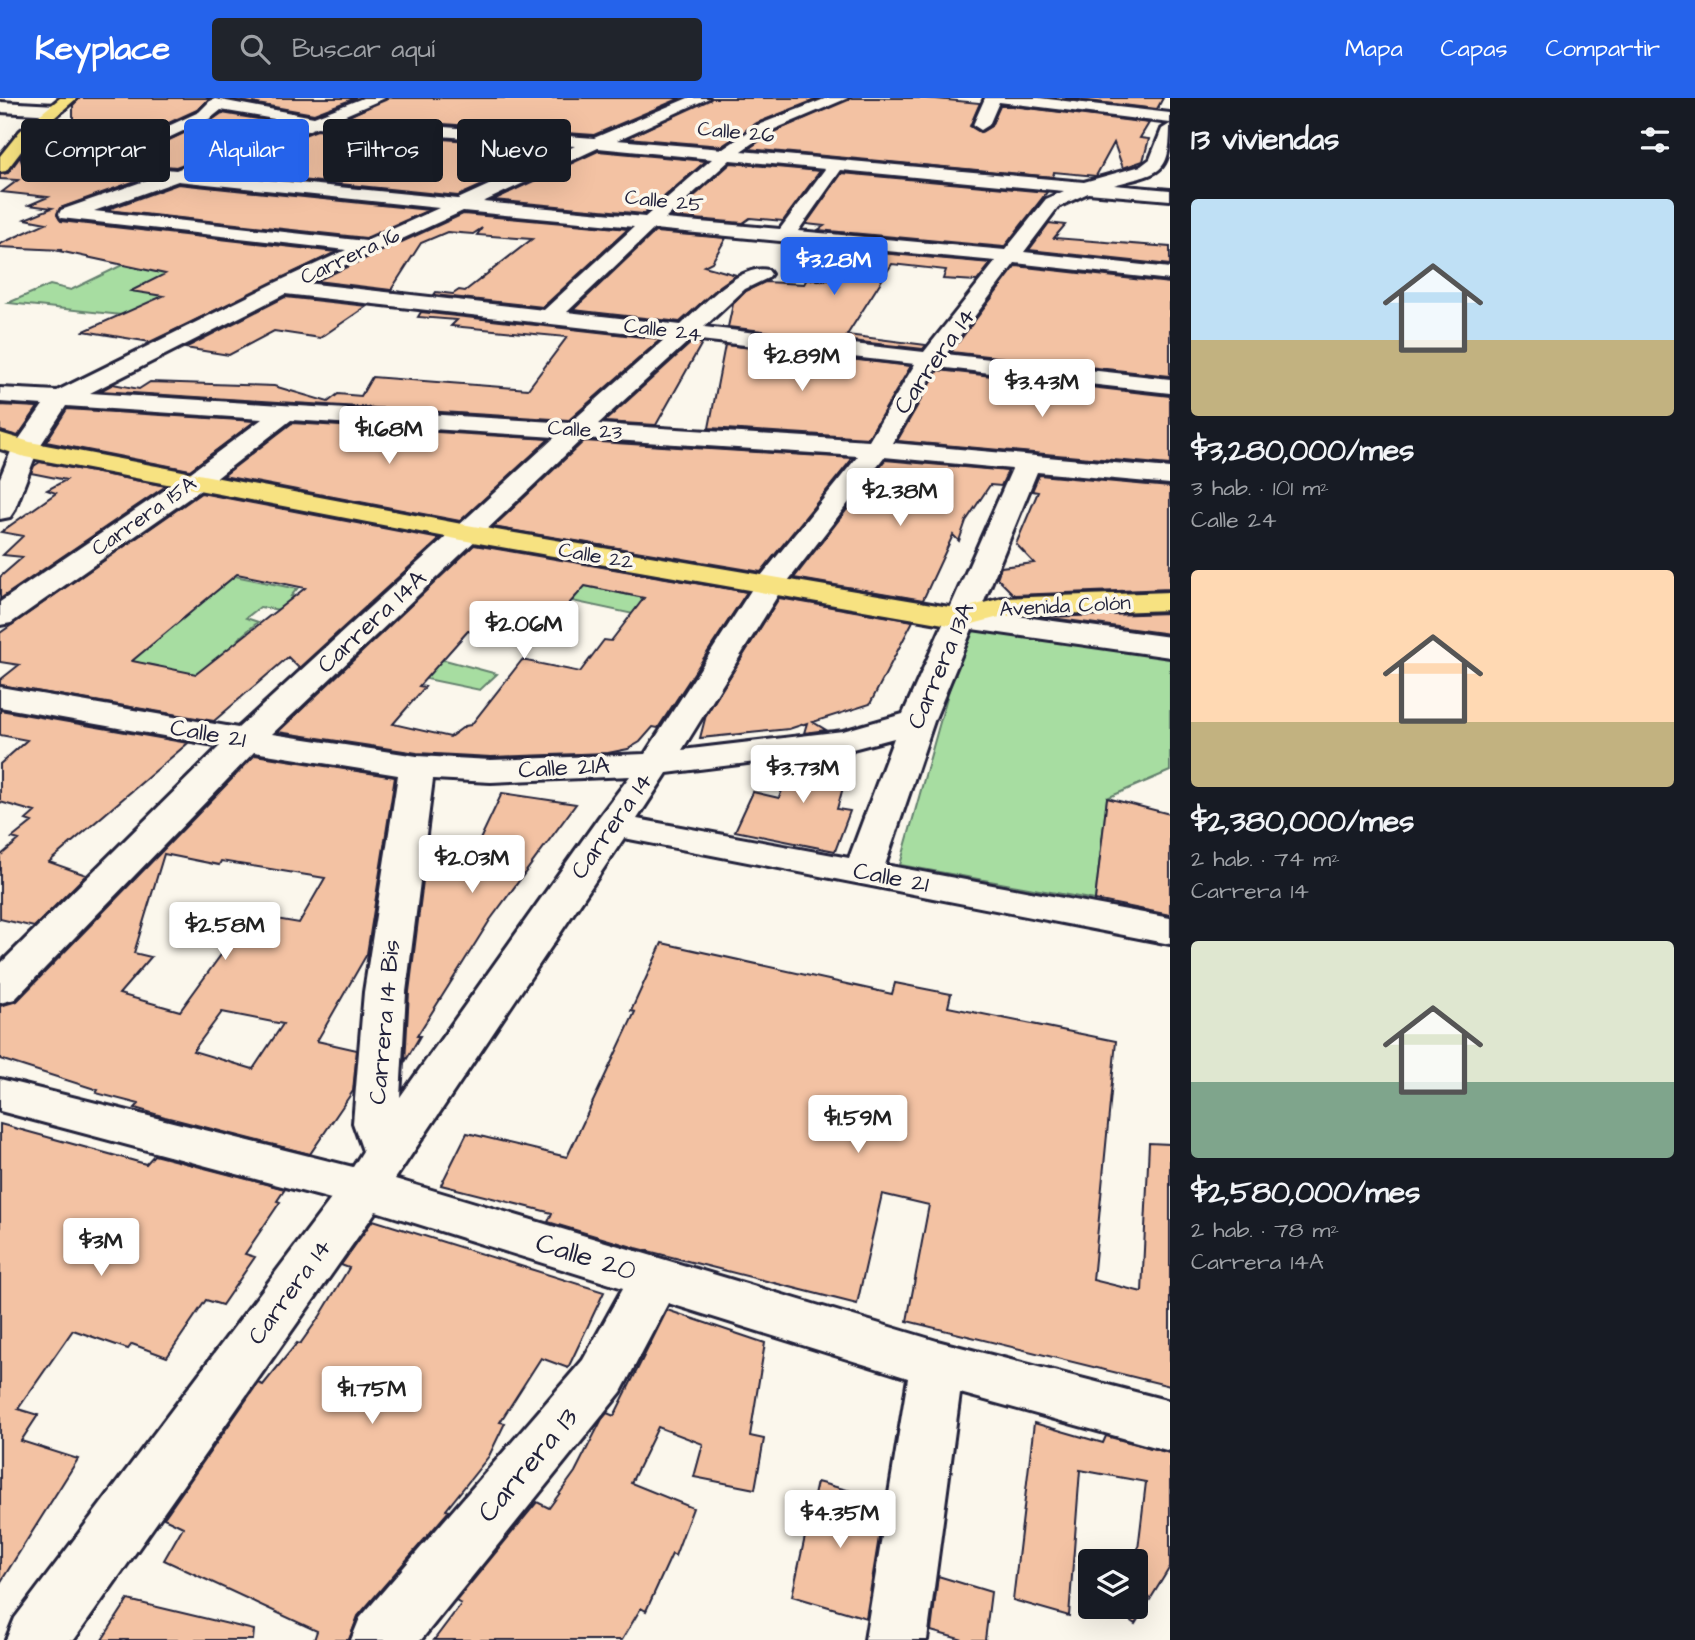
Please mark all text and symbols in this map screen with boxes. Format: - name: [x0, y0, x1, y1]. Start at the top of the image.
- search box: [212, 18, 702, 81]
- text: Keyplace: [35, 26, 170, 72]
- icon: search: [236, 30, 274, 68]
- text: Buscar aquí: [292, 31, 435, 67]
- text: Mapa: [1345, 32, 1403, 66]
- text: Capas: [1441, 32, 1507, 66]
- text: Compartir: [1545, 32, 1660, 66]
- street label: Calle 26: [696, 114, 776, 150]
- chip: Comprar: [21, 119, 170, 182]
- chip: Alquilar: [184, 119, 309, 182]
- chip: Filtros: [323, 119, 443, 182]
- chip: Nuevo: [457, 119, 571, 182]
- text: 13 viviendas: [1191, 119, 1339, 161]
- icon: filters: [1636, 121, 1674, 159]
- street label: Calle 25: [623, 182, 705, 220]
- street label: Carrera 16: [296, 220, 404, 292]
- pin: $3.28M: [777, 238, 891, 297]
- text: $3.28M: [797, 244, 871, 276]
- icon: home: [1370, 245, 1496, 371]
- street label: Carrera 14: [886, 301, 984, 421]
- street label: Calle 24: [622, 311, 704, 349]
- pin: $2.89M: [745, 334, 859, 393]
- text: $2.89M: [764, 340, 840, 372]
- pin: $3.43M: [985, 360, 1099, 419]
- text: $3.43M: [1005, 366, 1079, 398]
- pin: $1.68M: [332, 406, 446, 466]
- text: $1.68M: [355, 413, 423, 445]
- street label: Calle 23: [547, 413, 624, 447]
- text: $3,280,000/mes: [1191, 430, 1414, 472]
- pin: $2.38M: [843, 468, 957, 528]
- street label: Carrera 15A: [86, 469, 203, 563]
- text: 3 hab. · 101 m²: [1191, 472, 1329, 504]
- text: $2.38M: [863, 475, 937, 507]
- text: Calle 24: [1191, 504, 1277, 536]
- street label: Calle 22: [556, 535, 636, 577]
- street label: Carrera 14A: [310, 562, 434, 682]
- street label: Avenida Colón: [999, 588, 1131, 624]
- street label: Carrera 13A: [899, 598, 983, 734]
- pin: $2.06M: [467, 602, 581, 661]
- text: $2.06M: [485, 608, 563, 640]
- icon: home: [1370, 616, 1496, 742]
- street label: Calle 21: [168, 711, 248, 757]
- pin: $3.73M: [746, 746, 860, 805]
- street label: Calle 21A: [517, 749, 611, 787]
- text: $3.73M: [767, 752, 839, 784]
- street label: Carrera 14: [563, 766, 661, 886]
- text: $2,380,000/mes: [1191, 801, 1414, 843]
- pin: $2.03M: [415, 836, 529, 895]
- text: $2.03M: [435, 842, 509, 874]
- text: 2 hab. · 74 m²: [1191, 843, 1340, 875]
- street label: Calle 21: [850, 854, 932, 902]
- text: Carrera 14: [1191, 875, 1309, 907]
- pin: $2.58M: [168, 902, 282, 962]
- text: $2.58M: [185, 909, 265, 941]
- street label: Carrera 14 Bis: [361, 938, 409, 1106]
- icon: home: [1370, 987, 1496, 1113]
- pin: $1.59M: [801, 1096, 915, 1155]
- text: $1.59M: [824, 1102, 892, 1134]
- text: $2,580,000/mes: [1191, 1172, 1420, 1214]
- text: 2 hab. · 78 m²: [1191, 1214, 1339, 1246]
- pin: $3M: [67, 1218, 135, 1278]
- street label: Calle 20: [531, 1223, 641, 1291]
- text: $3M: [79, 1225, 123, 1257]
- street label: Carrera 14: [240, 1232, 340, 1352]
- text: Carrera 14A: [1191, 1246, 1324, 1278]
- pin: $1.75M: [315, 1366, 429, 1426]
- text: $1.75M: [338, 1373, 406, 1405]
- street label: Carrera 13: [468, 1399, 588, 1531]
- pin: $4.35M: [783, 1490, 897, 1550]
- text: $4.35M: [801, 1497, 879, 1529]
- map controls: [1078, 1549, 1148, 1619]
- button: layers: [1078, 1549, 1148, 1619]

